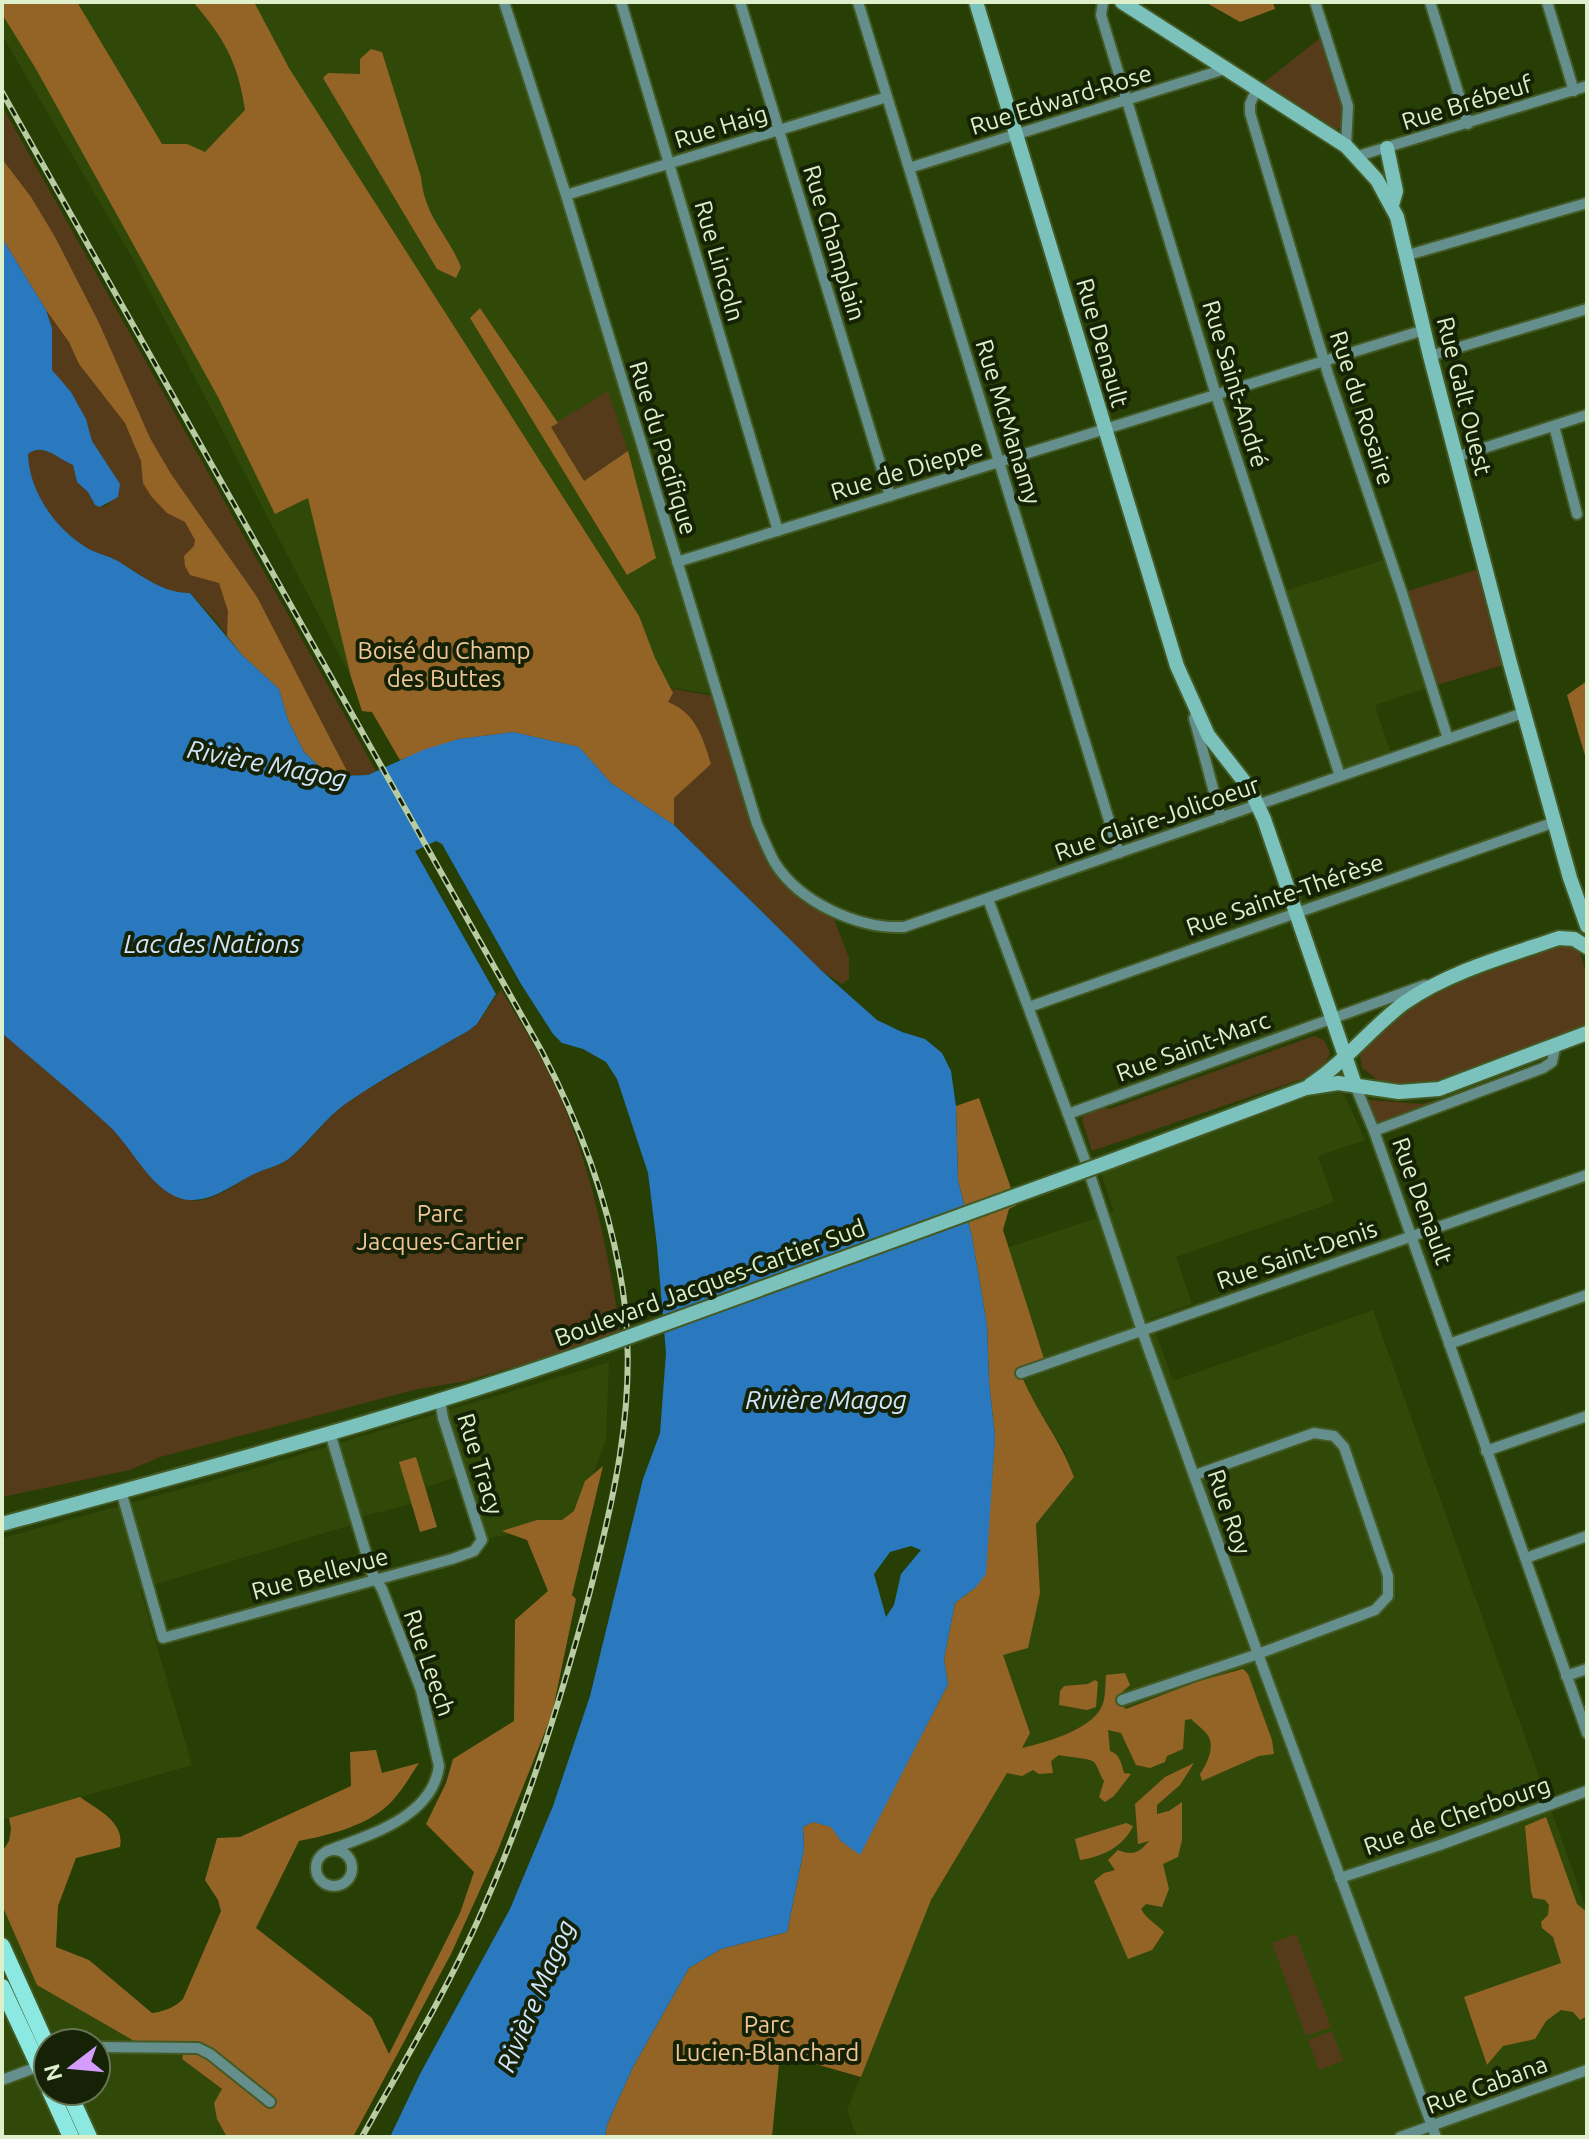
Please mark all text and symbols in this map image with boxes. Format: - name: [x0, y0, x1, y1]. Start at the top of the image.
- street label: Rue Edward-Rose: [967, 59, 1155, 140]
- street label: Rue Brébeuf: [1398, 70, 1536, 135]
- street label: Rue Haig: [671, 100, 771, 153]
- street label: Rue Champlain: [798, 162, 871, 324]
- street label: Rue Lincoln: [689, 197, 750, 324]
- street label: Rue Denault: [1071, 275, 1134, 411]
- street label: Rue Saint-André: [1197, 297, 1274, 471]
- street label: Rue Galt Ouest: [1432, 314, 1497, 478]
- street label: Rue du Rosaire: [1325, 327, 1400, 488]
- street label: Rue McManamy: [971, 336, 1047, 508]
- street label: Rue du Pacifique: [624, 358, 703, 538]
- street label: Rue de Dieppe: [828, 434, 986, 505]
- park label: Boisé du Champ des Buttes: [357, 637, 531, 692]
- water label: Rivière Magog: [185, 734, 349, 793]
- street label: Rue Claire-Jolicoeur: [1051, 771, 1263, 866]
- street label: Rue Sainte-Thérèse: [1183, 848, 1387, 941]
- water label: Lac des Nations: [124, 929, 300, 958]
- street label: Rue Saint-Marc: [1113, 1006, 1273, 1087]
- street label: Rue Denault: [1387, 1134, 1458, 1268]
- park label: Parc Jacques-Cartier: [356, 1200, 524, 1255]
- street label: Boulevard Jacques-Cartier Sud: [551, 1214, 869, 1351]
- street label: Rue Saint-Denis: [1213, 1214, 1381, 1295]
- water label: Rivière Magog: [745, 1385, 907, 1414]
- street label: Rue Tracy: [452, 1410, 509, 1518]
- street label: Rue Roy: [1202, 1466, 1257, 1558]
- street label: Rue Bellevue: [249, 1542, 391, 1605]
- street label: Rue Leech: [399, 1606, 460, 1720]
- street label: Rue de Cherbourg: [1360, 1771, 1554, 1860]
- water label: Rivière Magog: [491, 1916, 580, 2076]
- park label: Parc Lucien-Blanchard: [675, 2011, 859, 2066]
- north arrow: [32, 2027, 112, 2107]
- street label: Rue Cabana: [1423, 2050, 1551, 2119]
- text: N: [38, 2061, 67, 2084]

